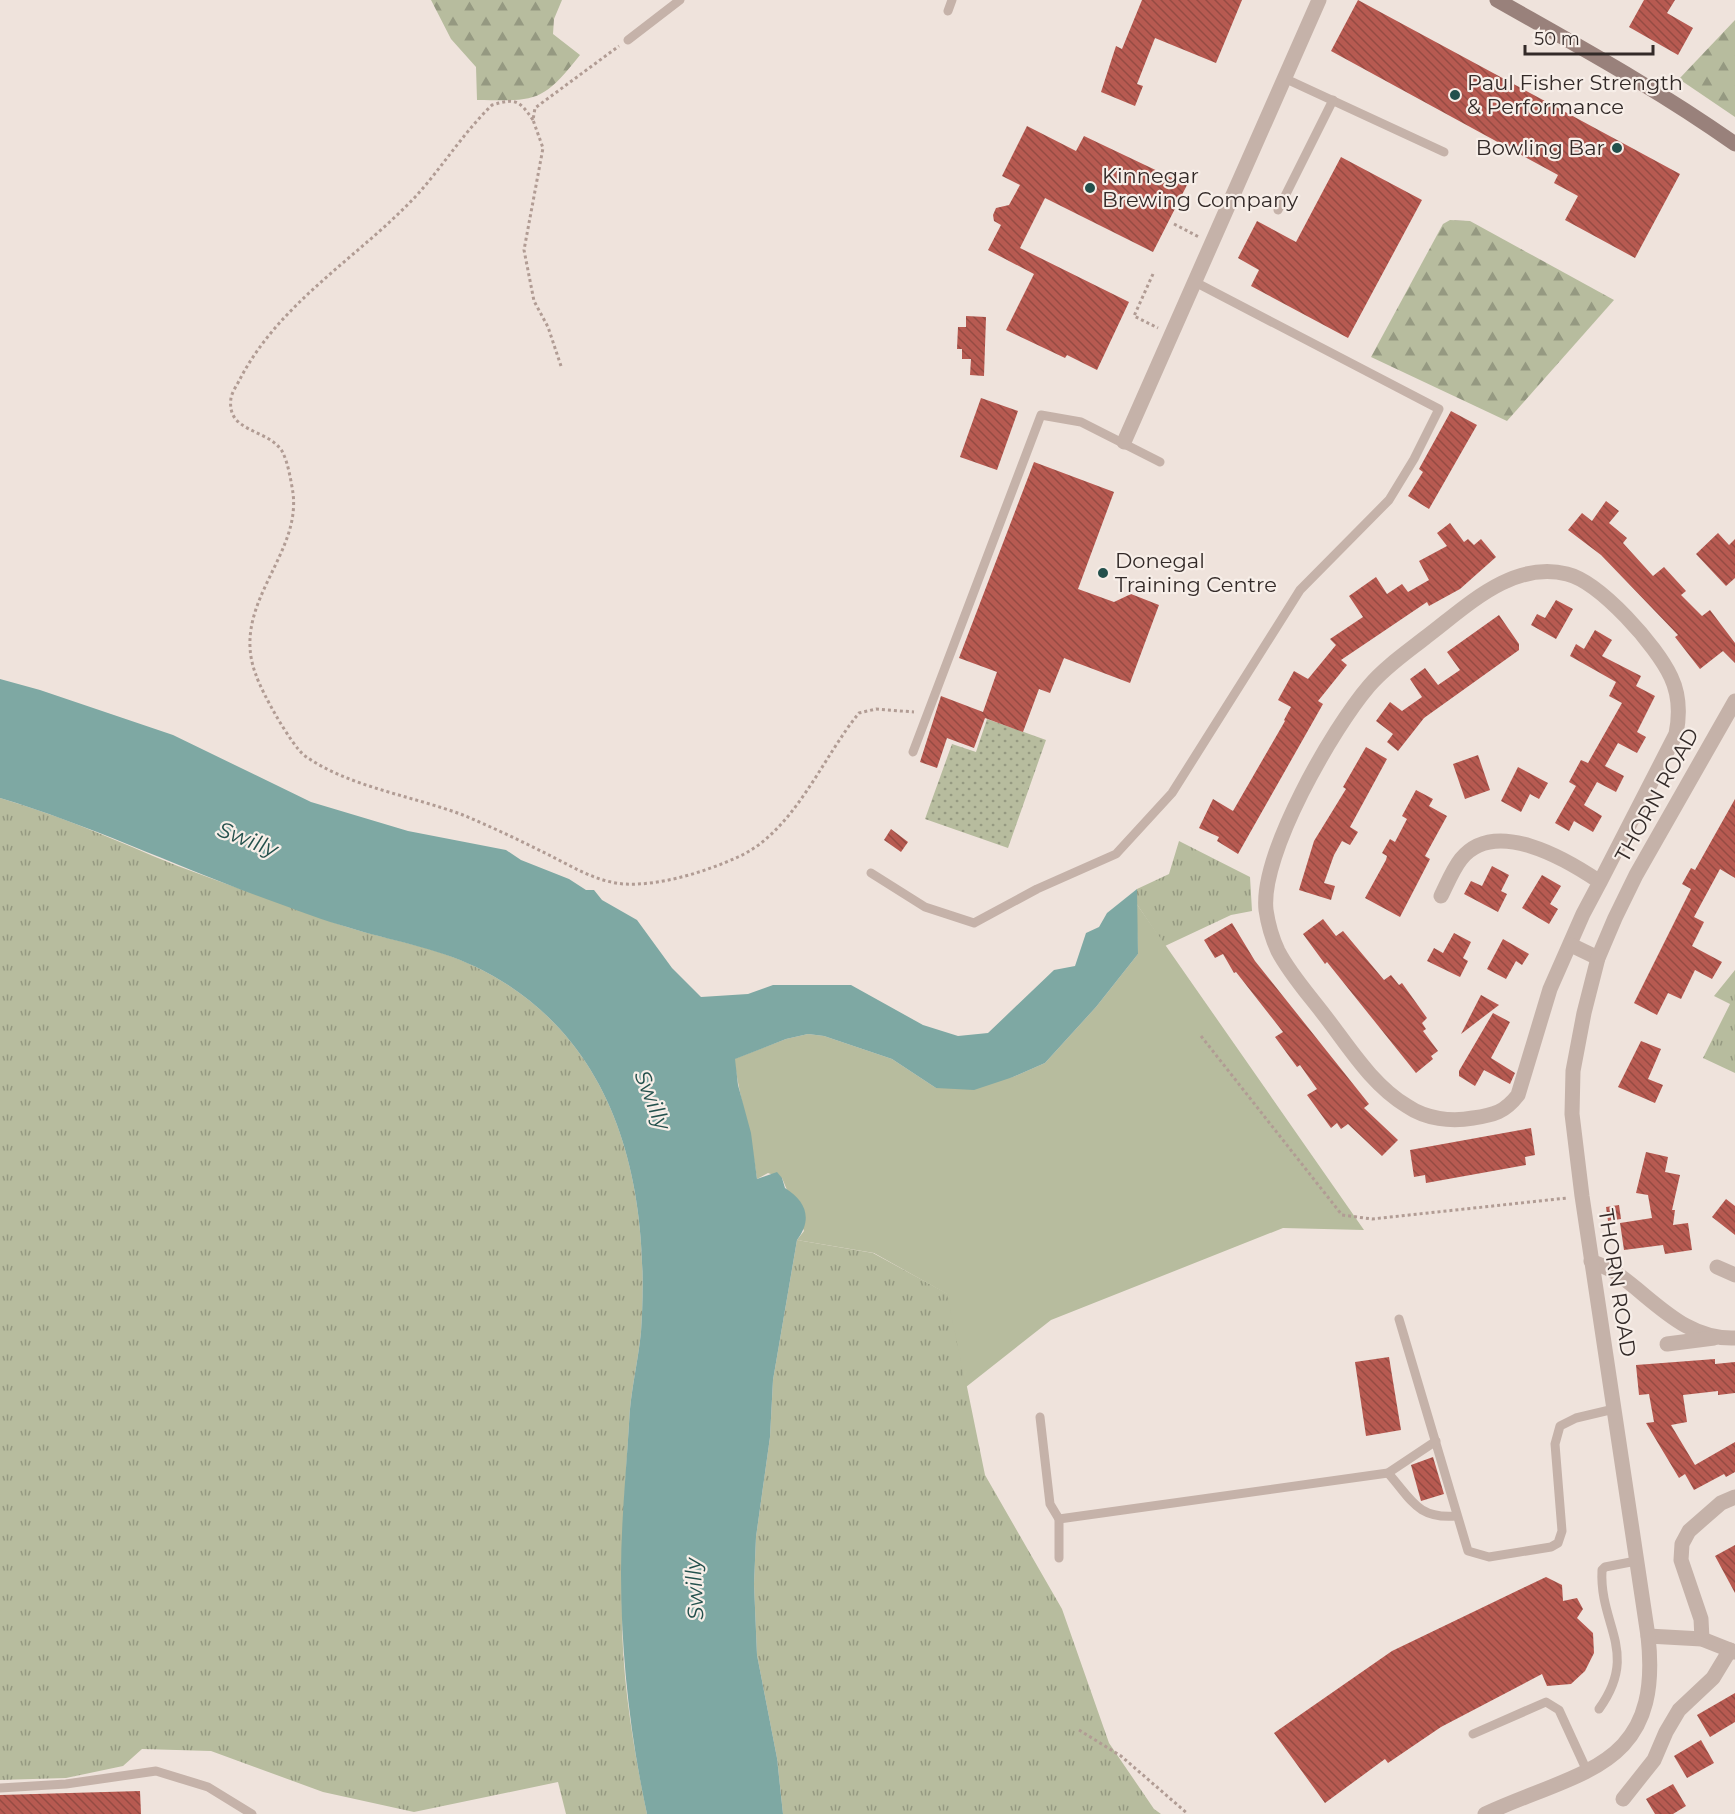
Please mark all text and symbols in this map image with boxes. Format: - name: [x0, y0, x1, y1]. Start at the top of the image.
- scale bar: [1525, 18, 1652, 56]
- text: 50 m: [1534, 28, 1580, 50]
- place label: Paul Fisher Strength & Performance: [1467, 70, 1683, 119]
- marker: Paul Fisher Strength & Performance: [1448, 88, 1462, 102]
- place label: Bowling Bar: [1476, 135, 1605, 160]
- marker: Bowling Bar: [1610, 141, 1624, 155]
- place label: Kinnegar Brewing Company: [1102, 163, 1299, 212]
- marker: Kinnegar Brewing Company: [1083, 181, 1097, 195]
- place label: Donegal Training Centre: [1115, 548, 1277, 597]
- marker: Donegal Training Centre: [1096, 566, 1110, 580]
- street label: THORN ROAD: [1609, 723, 1704, 866]
- water label: Swilly: [214, 816, 284, 864]
- water label: Swilly: [628, 1066, 677, 1136]
- street label: THORN ROAD: [1593, 1207, 1642, 1359]
- water label: Swilly: [679, 1555, 710, 1621]

